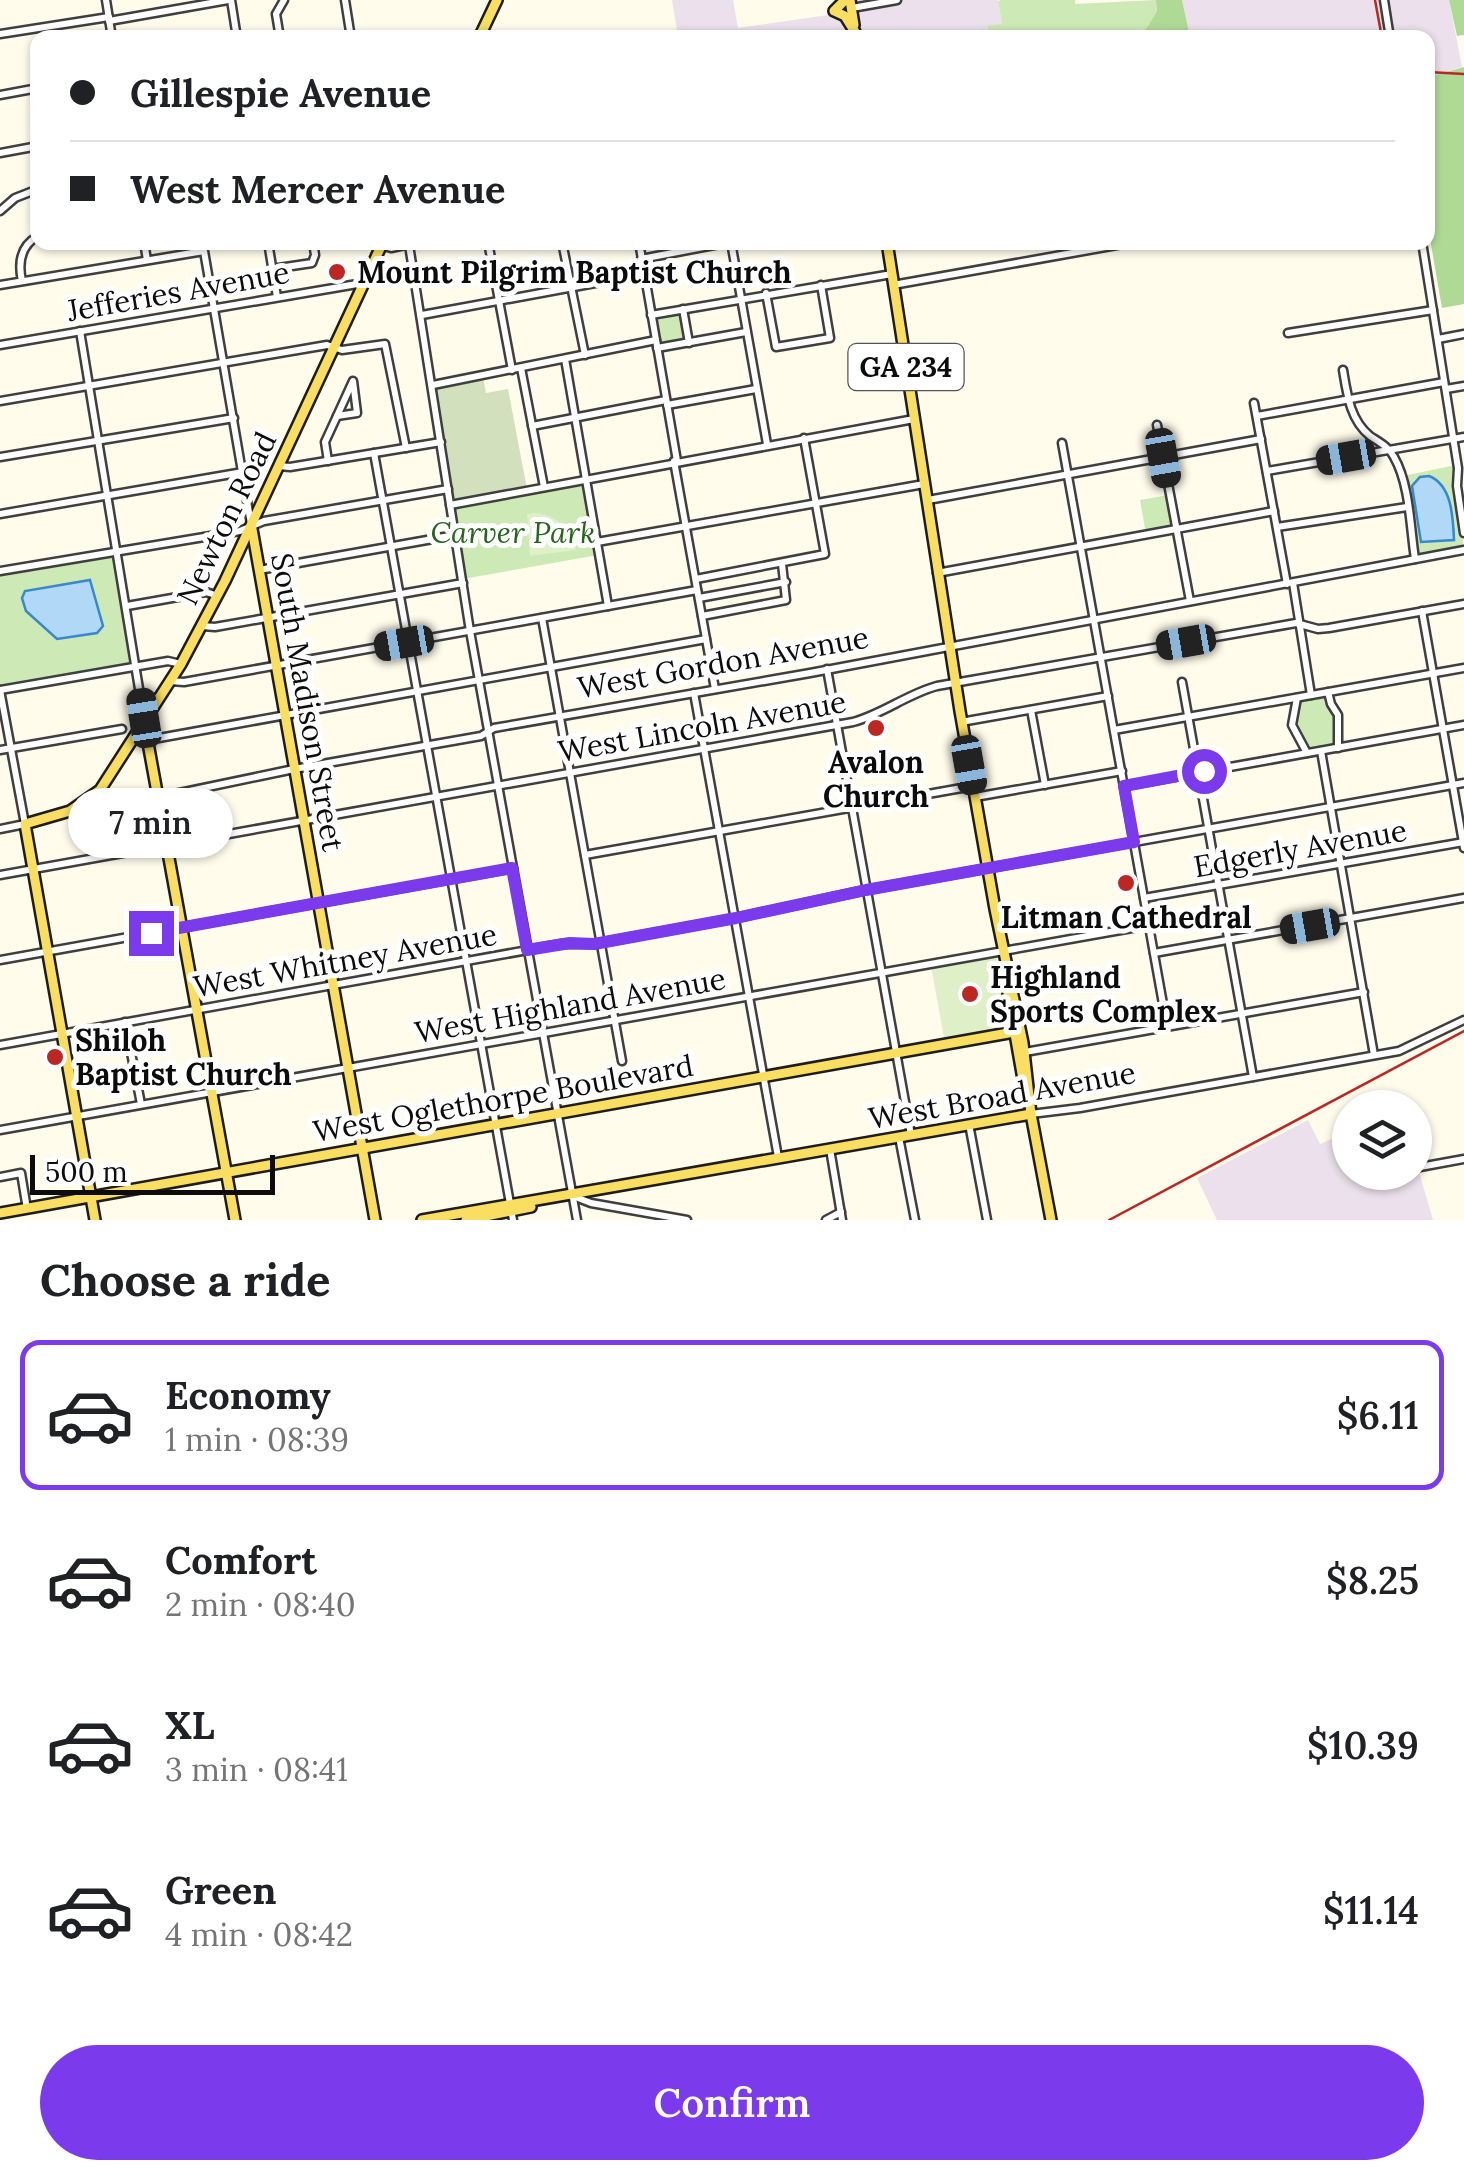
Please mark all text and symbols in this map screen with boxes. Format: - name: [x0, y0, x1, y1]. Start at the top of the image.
- text: Gillespie Avenue: [130, 69, 431, 117]
- text: West Mercer Avenue: [130, 165, 505, 213]
- street label: Jefferies Avenue: [63, 253, 292, 329]
- place label: Mount Pilgrim Baptist Church: [357, 253, 792, 292]
- marker: Mount Pilgrim Baptist Church: [326, 261, 348, 283]
- road number: GA 234: [848, 344, 964, 390]
- street label: Newton Road: [168, 425, 284, 611]
- car: [1143, 426, 1183, 490]
- car: [1314, 437, 1378, 477]
- park label: Carver Park: [430, 513, 596, 551]
- street label: South Madison Street: [263, 550, 353, 854]
- street label: West Gordon Avenue: [574, 618, 872, 706]
- car: [1154, 622, 1218, 662]
- car: [372, 623, 436, 663]
- street label: West Lincoln Avenue: [555, 682, 849, 770]
- car: [124, 686, 164, 750]
- marker: Avalon Church: [865, 717, 887, 739]
- car: [949, 733, 989, 797]
- place label: Avalon Church: [823, 743, 929, 815]
- route start: [1182, 749, 1227, 794]
- callout: 7 min: [68, 788, 234, 858]
- text: 7 min: [109, 802, 192, 843]
- street label: Edgerly Avenue: [1190, 811, 1410, 886]
- marker: Litman Cathedral: [1115, 872, 1137, 894]
- place label: Litman Cathedral: [1000, 898, 1252, 936]
- car: [1278, 906, 1342, 946]
- route end: [129, 911, 174, 956]
- street label: West Whitney Avenue: [190, 915, 500, 1006]
- place label: Highland Sports Complex: [990, 958, 1217, 1030]
- street label: West Highland Avenue: [412, 959, 728, 1052]
- marker: Highland Sports Complex: [959, 983, 981, 1005]
- place label: Shiloh Baptist Church: [75, 1021, 292, 1093]
- marker: Shiloh Baptist Church: [44, 1046, 66, 1068]
- street label: West Oglethorpe Boulevard: [310, 1046, 696, 1151]
- street label: West Broad Avenue: [866, 1053, 1138, 1137]
- map controls: [1332, 1090, 1432, 1190]
- button: layers: [1332, 1090, 1432, 1190]
- scale bar: [30, 1150, 275, 1194]
- text: 500 m: [45, 1154, 127, 1190]
- text: Choose a ride: [40, 1251, 330, 1308]
- icon: car: [45, 1370, 135, 1460]
- text: Economy: [165, 1371, 331, 1419]
- text: $6.11: [1337, 1391, 1419, 1439]
- text: 1 min · 08:39: [165, 1419, 349, 1460]
- icon: car: [45, 1535, 135, 1625]
- text: Comfort: [165, 1536, 317, 1584]
- text: $8.25: [1326, 1556, 1419, 1604]
- text: 2 min · 08:40: [165, 1584, 356, 1625]
- icon: car: [45, 1700, 135, 1790]
- text: XL: [165, 1701, 215, 1749]
- text: $10.39: [1307, 1721, 1419, 1769]
- text: 3 min · 08:41: [165, 1749, 348, 1790]
- icon: car: [45, 1865, 135, 1955]
- text: Green: [165, 1866, 277, 1914]
- text: $11.14: [1323, 1886, 1419, 1934]
- text: 4 min · 08:42: [165, 1914, 353, 1955]
- button: Confirm: [40, 2045, 1424, 2160]

